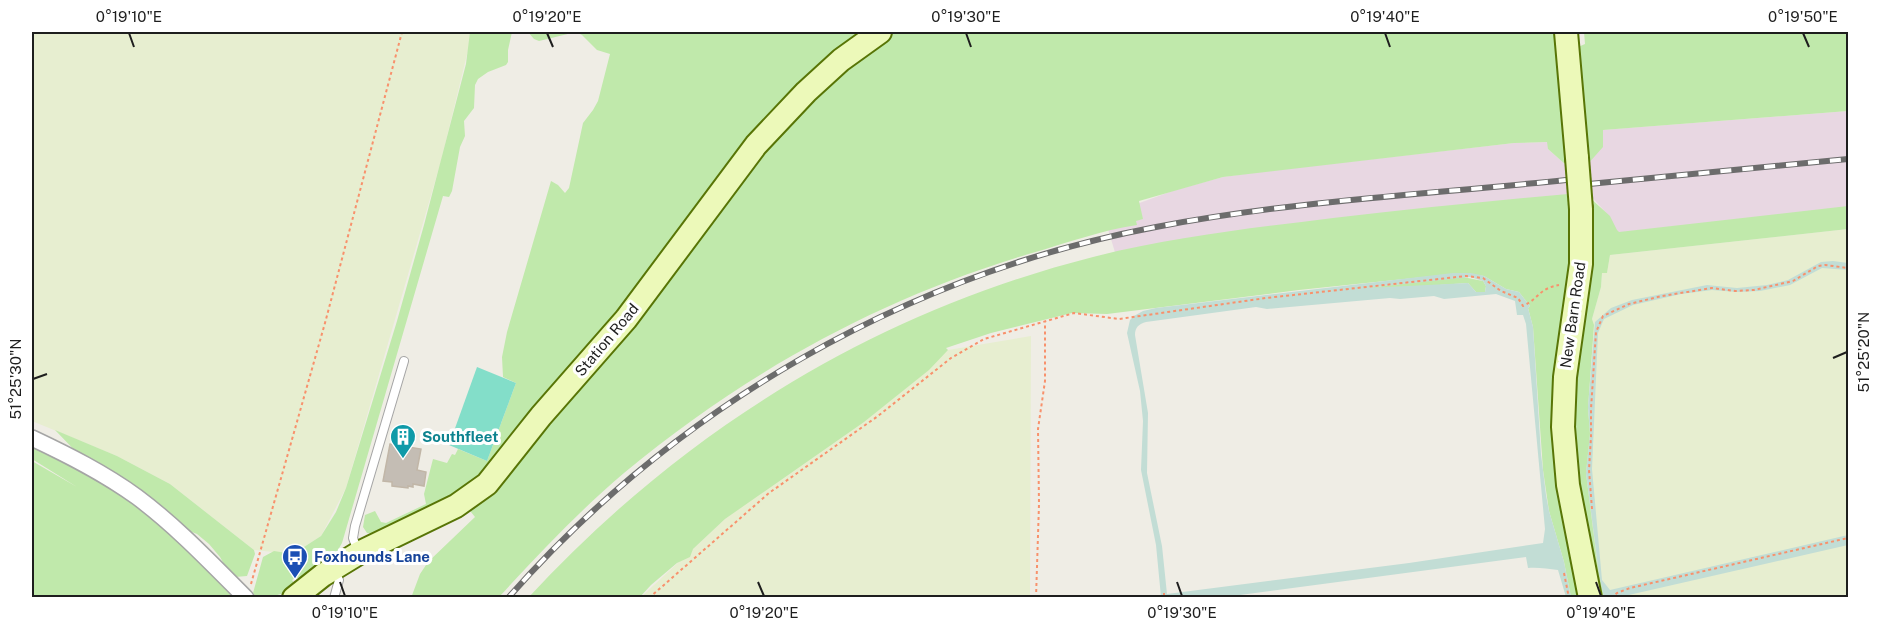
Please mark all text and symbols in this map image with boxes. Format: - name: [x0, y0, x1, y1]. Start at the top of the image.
- text: 0°19'10"E: [96, 8, 162, 25]
- text: 0°19'20"E: [512, 8, 582, 25]
- text: 0°19'30"E: [931, 8, 1001, 25]
- text: 0°19'40"E: [1350, 8, 1420, 25]
- text: 0°19'50"E: [1768, 8, 1838, 25]
- street label: New Barn Road: [1557, 261, 1588, 369]
- street label: Station Road: [571, 300, 642, 379]
- text: 51°25'20"N: [1855, 312, 1872, 392]
- text: 51°25'30"N: [7, 338, 24, 420]
- building icon: Southfleet: [388, 422, 418, 460]
- place label: Southfleet: [422, 428, 498, 445]
- bus stop icon: Foxhounds Lane: [280, 542, 310, 580]
- place label: Foxhounds Lane: [314, 548, 430, 565]
- text: 0°19'10"E: [312, 604, 378, 621]
- text: 0°19'20"E: [729, 604, 799, 621]
- text: 0°19'30"E: [1147, 604, 1217, 621]
- text: 0°19'40"E: [1566, 604, 1636, 621]

